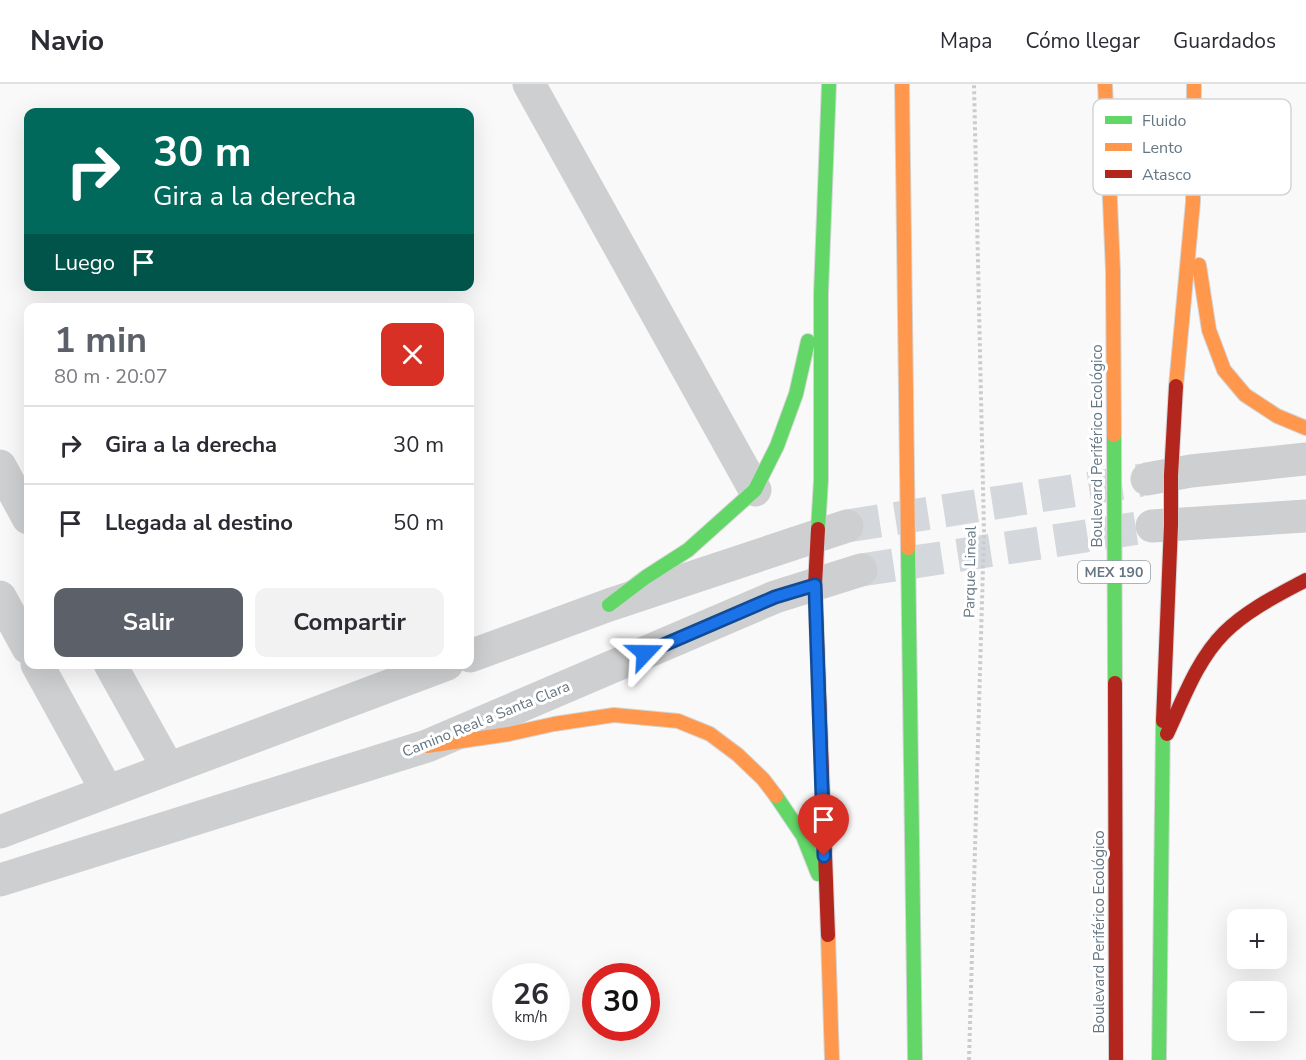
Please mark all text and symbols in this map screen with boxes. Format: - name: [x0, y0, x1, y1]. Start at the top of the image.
- text: Navio: [30, 22, 104, 60]
- text: Mapa: [940, 27, 992, 55]
- text: Cómo llegar: [1025, 27, 1140, 55]
- text: Guardados: [1173, 27, 1276, 55]
- legend: [1093, 99, 1291, 195]
- text: Fluido: [1142, 110, 1187, 132]
- text: 30 m: [153, 124, 252, 181]
- icon: right: [54, 132, 132, 210]
- text: Lento: [1142, 137, 1183, 159]
- text: Atasco: [1142, 164, 1191, 186]
- text: Gira a la derecha: [153, 178, 356, 215]
- icon: arrive: [127, 246, 160, 279]
- text: Luego: [54, 248, 115, 278]
- text: 1 min: [54, 316, 147, 365]
- button: close: [381, 323, 444, 386]
- street label: Boulevard Periférico Ecológico: [1087, 344, 1107, 548]
- text: 80 m · 20:07: [54, 363, 168, 390]
- icon: right: [54, 429, 87, 462]
- text: Gira a la derecha: [105, 430, 277, 460]
- text: 30 m: [393, 430, 444, 460]
- icon: arrive: [54, 507, 87, 540]
- text: Llegada al destino: [105, 508, 293, 538]
- text: 50 m: [393, 508, 444, 538]
- street label: Parque Lineal: [959, 525, 981, 618]
- road number: MEX 190: [1078, 561, 1150, 583]
- button: Salir: [54, 588, 243, 657]
- button: Compartir: [255, 588, 444, 657]
- position arrow: [613, 621, 677, 685]
- street label: Camino Real a Santa Clara: [399, 676, 573, 762]
- pin: [798, 794, 849, 856]
- icon: arrive: [807, 803, 840, 836]
- street label: Boulevard Periférico Ecológico: [1089, 830, 1109, 1034]
- map controls: [1227, 909, 1287, 1041]
- button: +: [1227, 909, 1287, 969]
- speed limit sign: 30: [582, 963, 660, 1041]
- text: 26: [513, 974, 549, 1015]
- button: −: [1227, 981, 1287, 1041]
- text: km/h: [514, 1007, 548, 1027]

